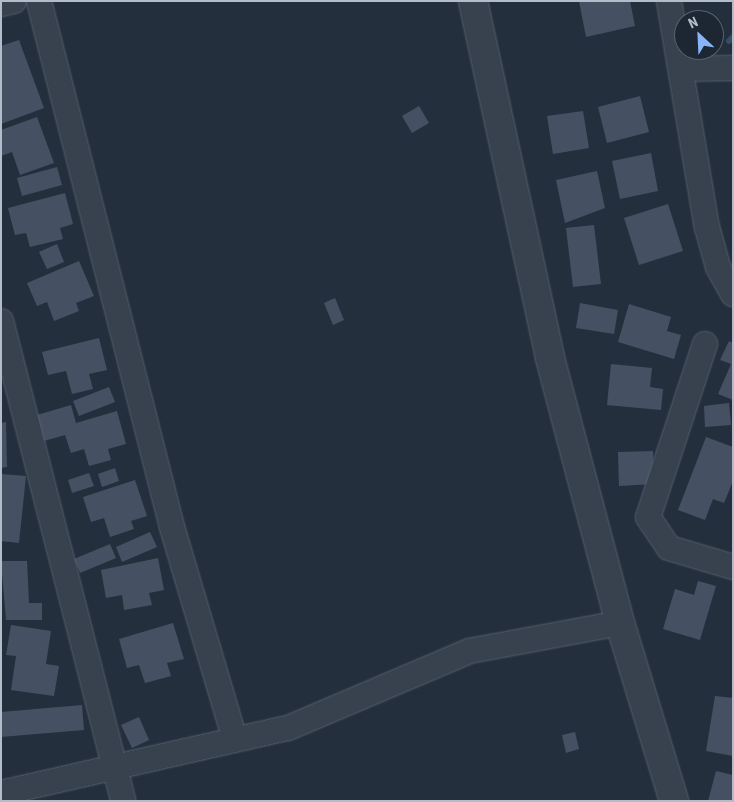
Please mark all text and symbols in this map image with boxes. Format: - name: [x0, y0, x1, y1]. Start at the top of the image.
- north arrow: [674, 10, 724, 60]
- text: N: [686, 13, 700, 31]

